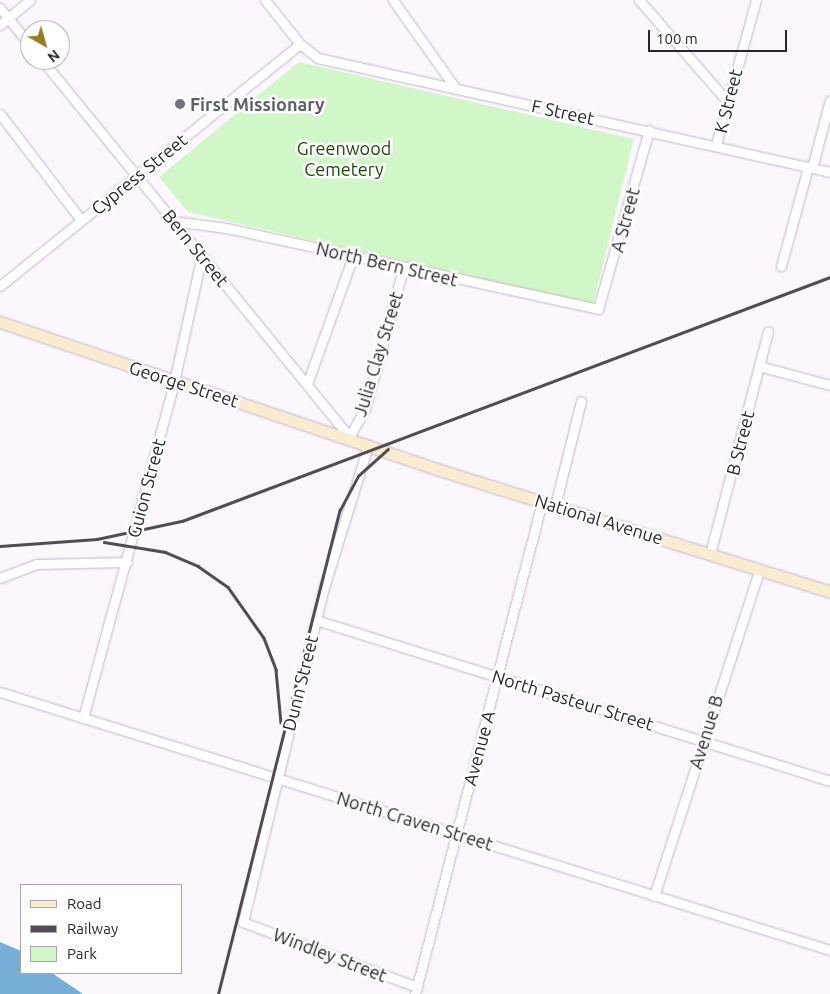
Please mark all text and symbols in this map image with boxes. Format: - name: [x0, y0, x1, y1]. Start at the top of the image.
- north arrow: [20, 20, 70, 70]
- scale bar: [650, 20, 789, 52]
- text: 100 m: [656, 30, 698, 47]
- text: N: [45, 47, 63, 66]
- street label: K Street: [710, 67, 746, 135]
- place label: First Missionary: [190, 93, 325, 115]
- street label: F Street: [530, 95, 596, 129]
- marker: First Missionary: [174, 98, 186, 110]
- street label: Cypress Street: [87, 129, 191, 219]
- park label: Greenwood Cemetery: [297, 138, 391, 180]
- street label: A Street: [606, 185, 644, 255]
- street label: Bern Street: [158, 205, 234, 291]
- street label: North Bern Street: [314, 237, 460, 291]
- street label: Julia Clay Street: [349, 289, 407, 419]
- street label: George Street: [127, 356, 241, 412]
- street label: B Street: [722, 408, 758, 478]
- street label: Guion Street: [122, 436, 170, 540]
- street label: National Avenue: [532, 489, 666, 549]
- street label: Dunn Street: [278, 633, 322, 733]
- street label: North Pasteur Street: [490, 665, 656, 735]
- street label: Avenue B: [685, 692, 727, 772]
- street label: Avenue A: [459, 708, 499, 788]
- street label: North Craven Street: [334, 787, 496, 855]
- legend: [20, 884, 182, 974]
- text: Road: [67, 895, 102, 912]
- text: Railway: [67, 920, 118, 937]
- street label: Windley Street: [270, 923, 390, 987]
- text: Park: [67, 945, 97, 962]

